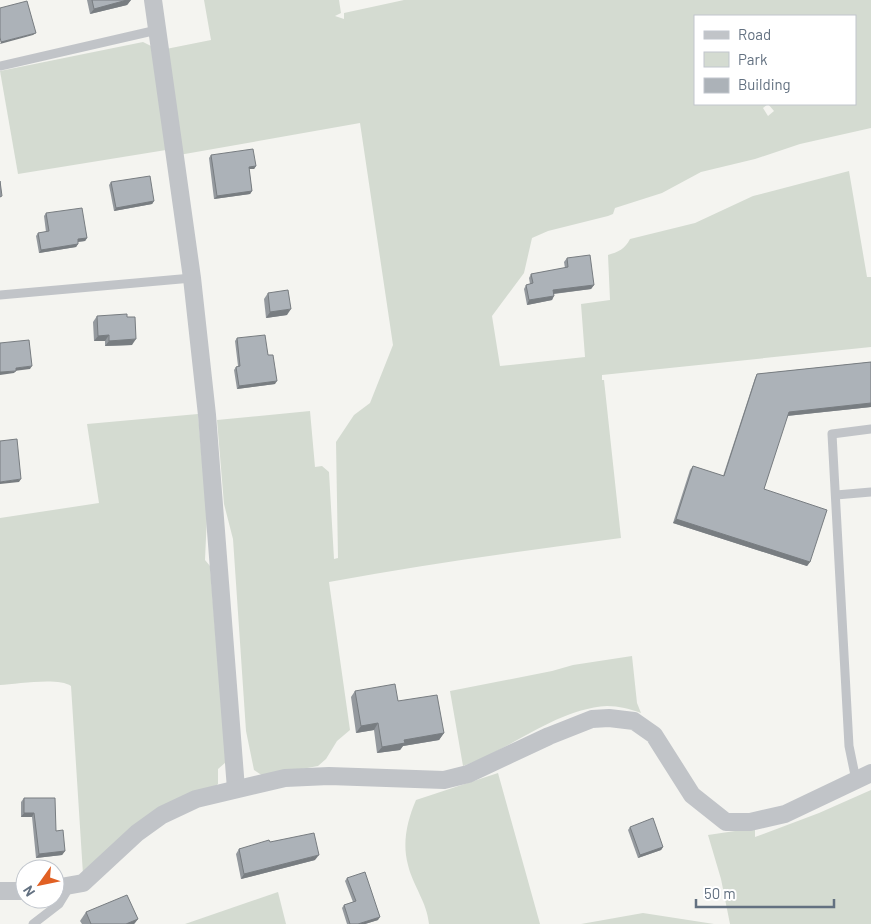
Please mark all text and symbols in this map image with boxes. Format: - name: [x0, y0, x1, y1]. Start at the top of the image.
- legend: [694, 15, 856, 105]
- text: Road: [738, 25, 771, 43]
- text: Park: [738, 50, 768, 68]
- text: Building: [738, 75, 791, 93]
- north arrow: [15, 859, 65, 909]
- scale bar: [696, 876, 834, 908]
- text: N: [19, 883, 38, 900]
- text: 50 m: [704, 884, 736, 902]

